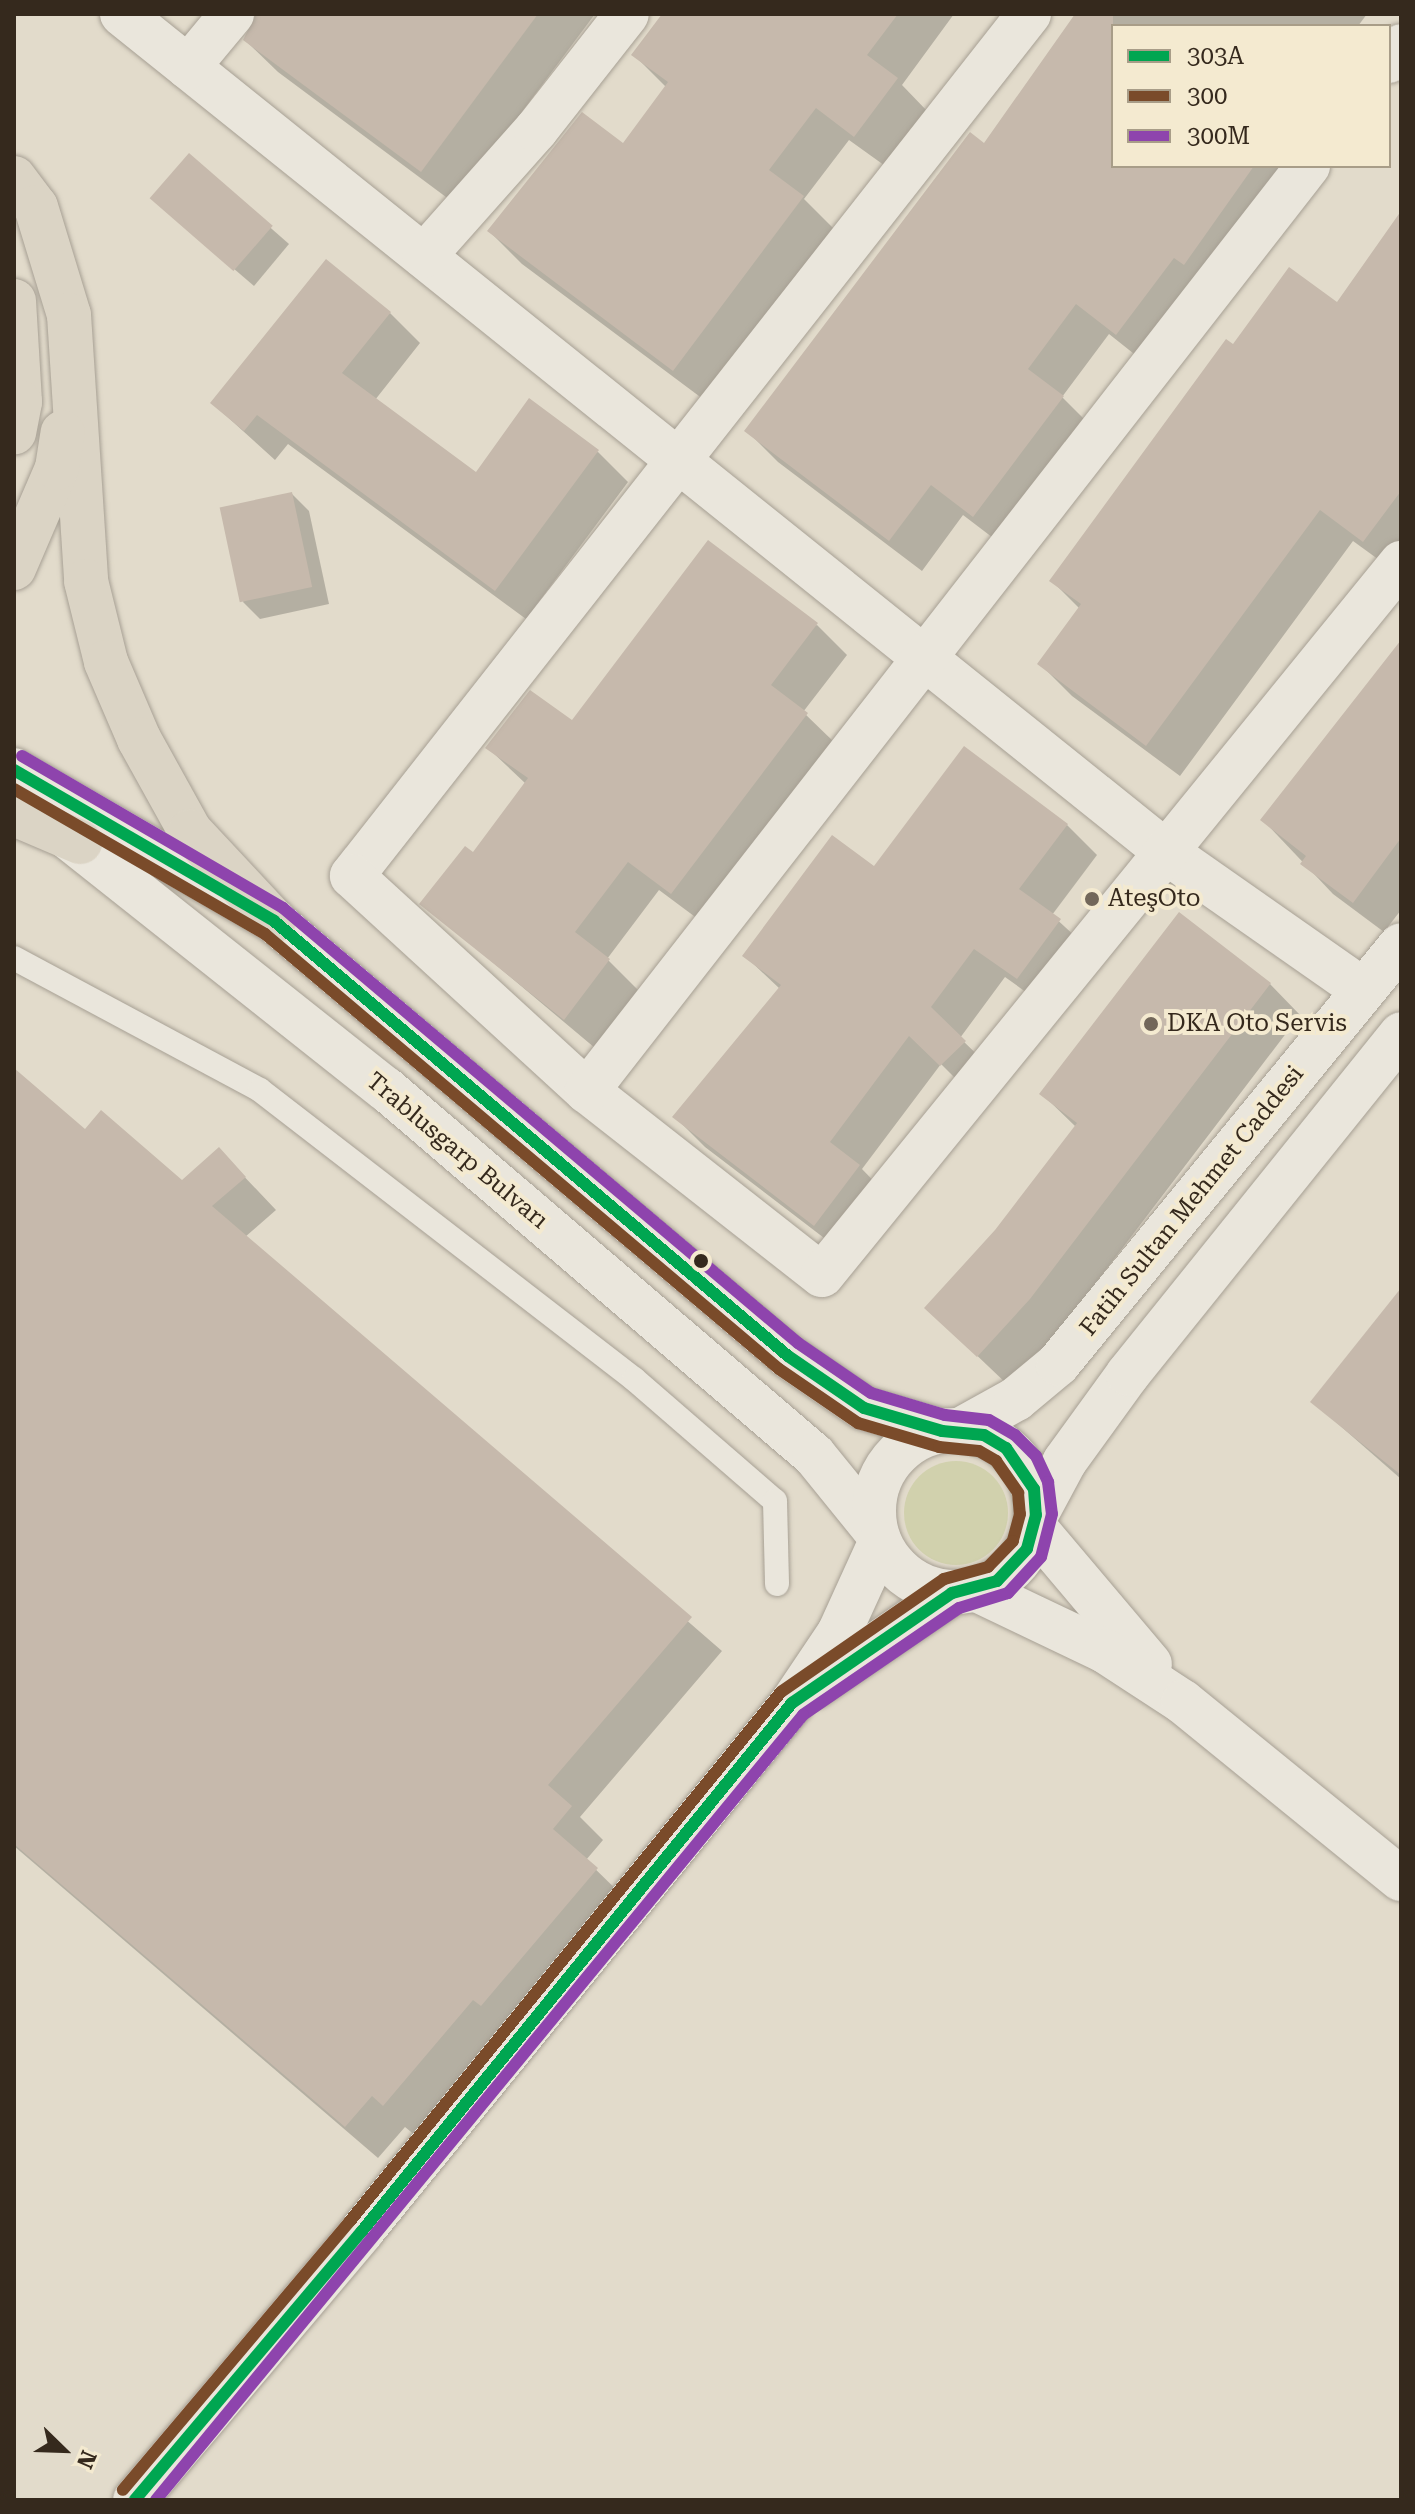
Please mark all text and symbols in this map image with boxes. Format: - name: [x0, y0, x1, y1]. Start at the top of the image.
- legend: [1111, 24, 1391, 168]
- text: 303A: [1187, 42, 1244, 70]
- text: 300: [1187, 82, 1227, 110]
- text: 300M: [1187, 122, 1250, 150]
- place label: AteşOto: [1108, 885, 1200, 913]
- marker: AteşOto: [1083, 890, 1101, 908]
- place label: DKA Oto Servis: [1167, 1010, 1347, 1038]
- marker: DKA Oto Servis: [1142, 1015, 1160, 1033]
- street label: Fatih Sultan Mehmet Caddesi: [1074, 1060, 1310, 1342]
- street label: Trablusgarp Bulvarı: [360, 1067, 554, 1235]
- unlabelled marker: [693, 1253, 709, 1269]
- north arrow: [24, 2410, 104, 2490]
- text: N: [72, 2447, 101, 2472]

